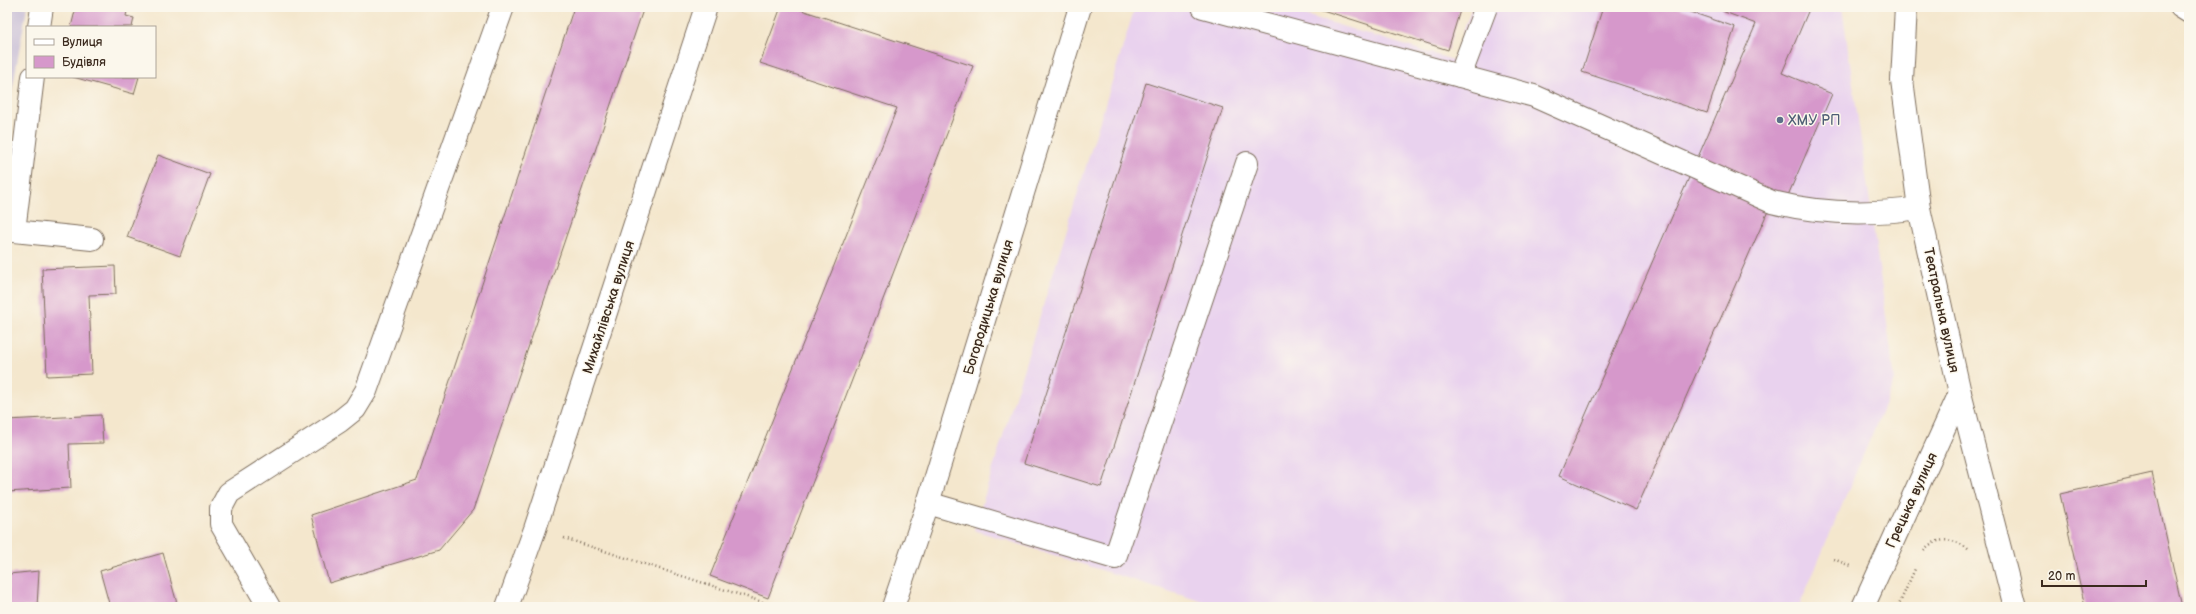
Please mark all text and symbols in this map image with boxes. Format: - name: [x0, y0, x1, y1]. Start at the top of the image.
- legend: [26, 26, 156, 78]
- text: Вулиця: [62, 35, 103, 50]
- text: Будівля: [62, 55, 106, 70]
- place label: ХМУ РП: [1788, 112, 1840, 129]
- marker: ХМУ РП: [1775, 115, 1785, 125]
- street label: Богородицька вулиця: [960, 237, 1017, 377]
- street label: Михайлівська вулиця: [579, 238, 638, 376]
- street label: Театральна вулиця: [1920, 246, 1963, 374]
- street label: Грецька вулиця: [1882, 450, 1941, 551]
- scale bar: [2042, 562, 2146, 588]
- text: 20 m: [2048, 569, 2075, 584]

